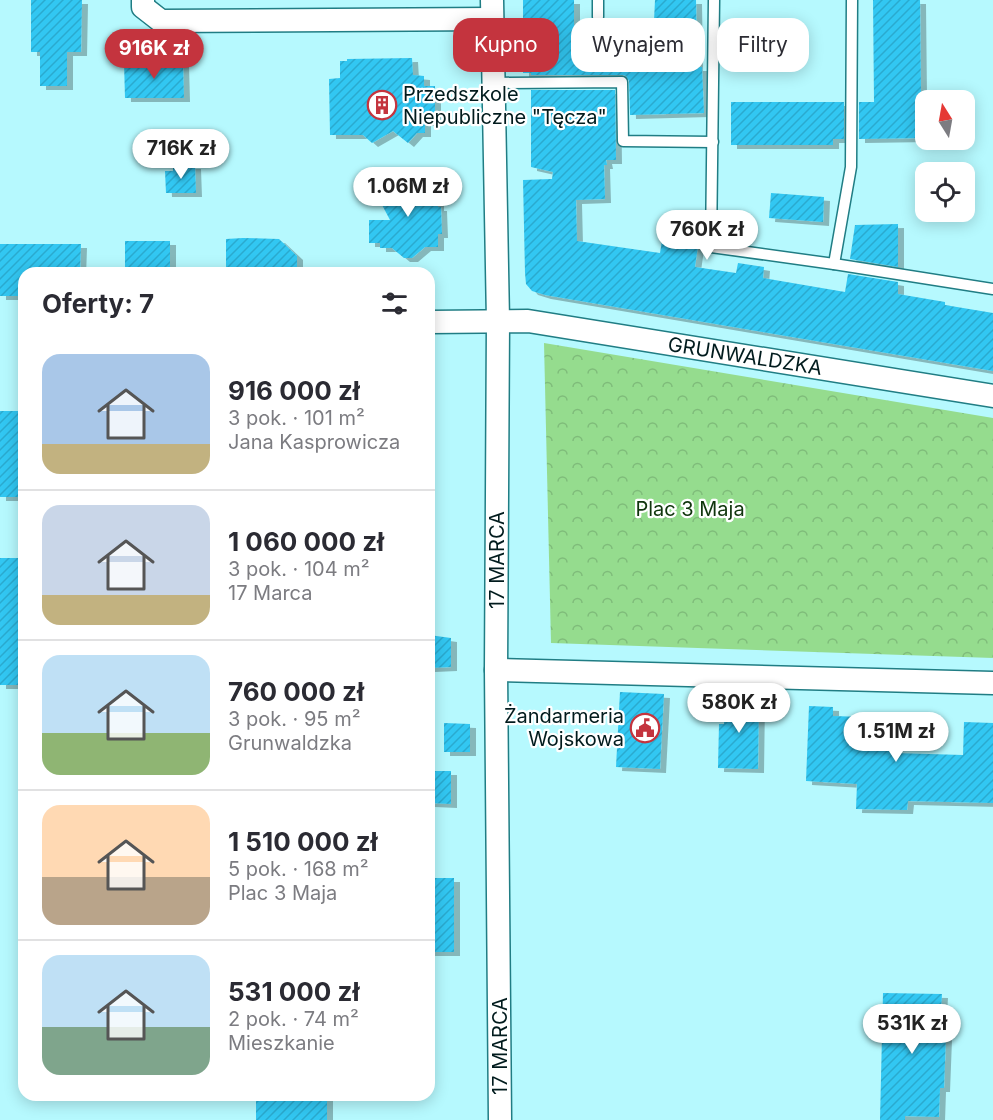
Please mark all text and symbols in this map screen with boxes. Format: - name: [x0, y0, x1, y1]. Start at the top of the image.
- chip: Kupno: [453, 18, 559, 72]
- chip: Wynajem: [571, 18, 705, 72]
- chip: Filtry: [717, 18, 809, 72]
- pin: 916K zł: [99, 29, 209, 80]
- text: 916K zł: [119, 36, 189, 60]
- place label: Przedszkole Niepubliczne "Tęcza": [403, 82, 607, 129]
- building icon: Przedszkole Niepubliczne "Tęcza": [366, 89, 398, 121]
- north arrow: [915, 90, 975, 150]
- map controls: [915, 90, 975, 222]
- pin: 716K zł: [126, 129, 236, 180]
- text: 716K zł: [146, 136, 216, 160]
- button: locate: [915, 162, 975, 222]
- pin: 1.06M zł: [346, 167, 470, 218]
- text: 1.06M zł: [367, 174, 449, 198]
- pin: 760K zł: [652, 210, 762, 261]
- text: 760K zł: [670, 217, 744, 241]
- icon: filters: [378, 287, 411, 320]
- text: Oferty: 7: [42, 288, 154, 319]
- street label: GRUNWALDZKA: [666, 332, 824, 380]
- text: 916 000 zł: [228, 375, 360, 406]
- icon: home: [90, 378, 162, 450]
- text: 3 pok. · 101 m²: [228, 406, 365, 430]
- text: Jana Kasprowicza: [228, 430, 400, 454]
- park label: Plac 3 Maja: [635, 497, 745, 521]
- street label: 17 MARCA: [485, 511, 509, 609]
- text: 1 060 000 zł: [228, 526, 384, 557]
- icon: home: [90, 529, 162, 601]
- text: 3 pok. · 104 m²: [228, 557, 370, 581]
- text: 17 Marca: [228, 581, 312, 605]
- text: 760 000 zł: [228, 676, 364, 707]
- icon: home: [90, 679, 162, 751]
- pin: 580K zł: [684, 683, 794, 734]
- text: 580K zł: [701, 690, 777, 714]
- place label: Żandarmeria Wojskowa: [504, 703, 624, 751]
- text: 3 pok. · 95 m²: [228, 707, 361, 731]
- public building icon: Żandarmeria Wojskowa: [629, 712, 661, 744]
- pin: 1.51M zł: [834, 712, 958, 763]
- text: 1.51M zł: [858, 719, 934, 743]
- text: Grunwaldzka: [228, 731, 352, 755]
- text: 1 510 000 zł: [228, 826, 378, 857]
- icon: home: [90, 829, 162, 901]
- text: 5 pok. · 168 m²: [228, 857, 369, 881]
- text: Plac 3 Maja: [228, 881, 337, 905]
- text: 531 000 zł: [228, 976, 359, 1007]
- icon: home: [90, 979, 162, 1051]
- street label: 17 MARCA: [488, 997, 512, 1095]
- pin: 531K zł: [857, 1004, 967, 1055]
- text: 2 pok. · 74 m²: [228, 1007, 359, 1031]
- text: 531K zł: [877, 1011, 947, 1035]
- text: Mieszkanie: [228, 1031, 335, 1055]

